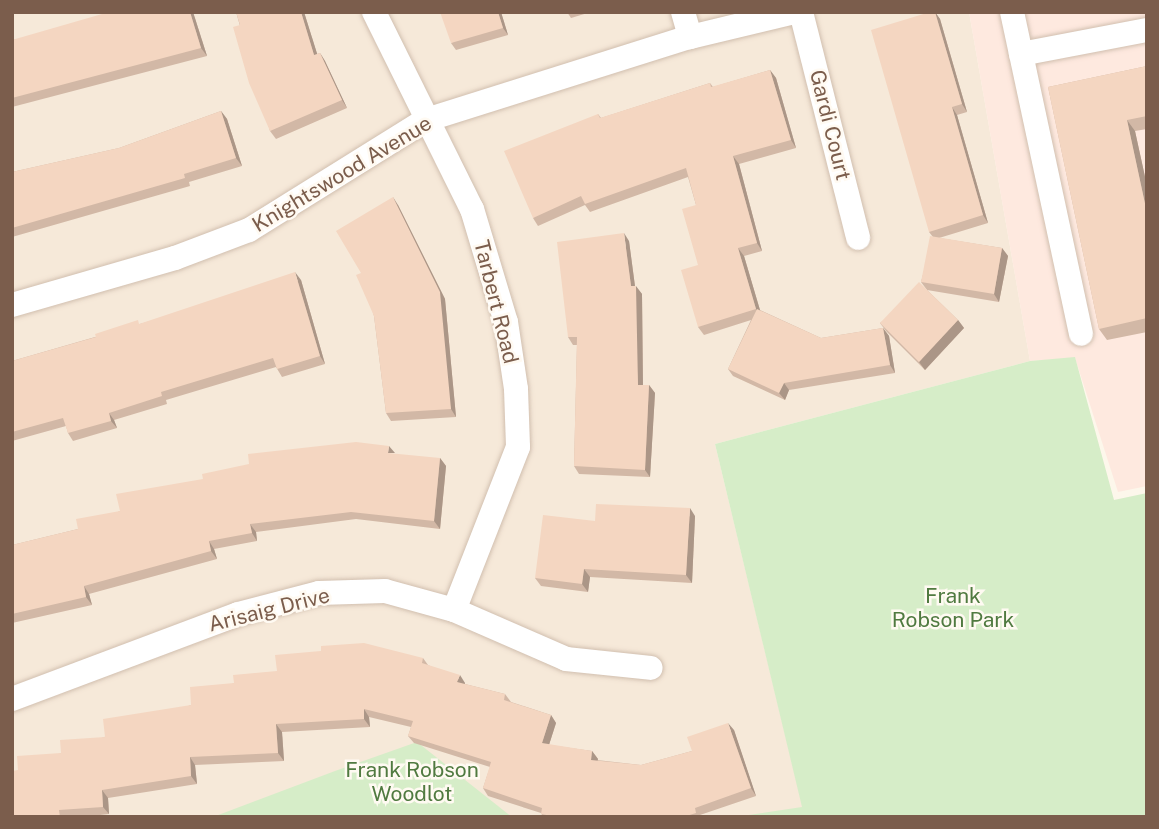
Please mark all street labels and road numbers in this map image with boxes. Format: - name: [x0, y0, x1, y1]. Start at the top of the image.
- street label: Gardi Court: [804, 67, 856, 183]
- street label: Knightswood Avenue: [248, 110, 436, 238]
- street label: Tarbert Road: [468, 238, 524, 366]
- street label: Arisaig Drive: [206, 583, 332, 637]

